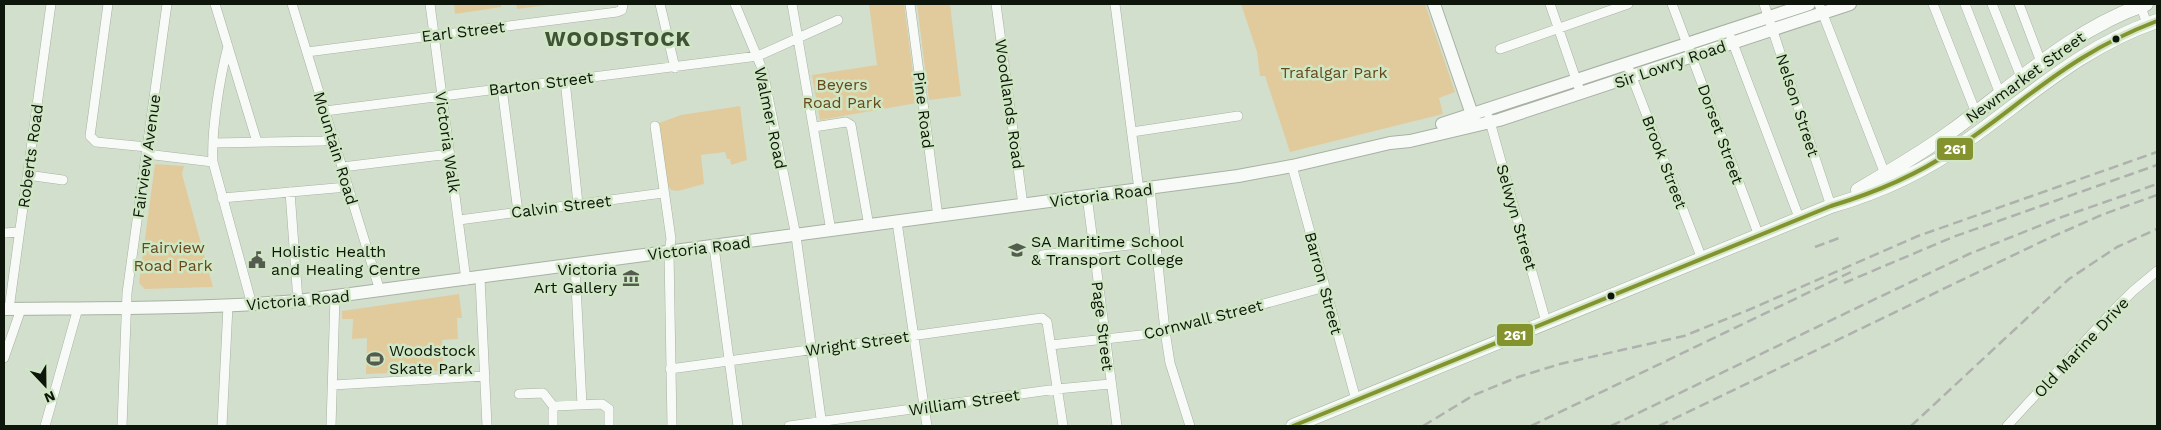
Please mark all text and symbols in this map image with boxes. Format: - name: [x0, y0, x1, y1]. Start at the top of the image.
- street label: Earl Street: [420, 17, 506, 46]
- district label: WOODSTOCK: [545, 26, 691, 51]
- street label: Newmarket Street: [1962, 28, 2089, 127]
- unlabelled marker: [2111, 34, 2121, 44]
- street label: Sir Lowry Road: [1612, 36, 1729, 93]
- street label: Woodlands Road: [991, 38, 1028, 170]
- street label: Nelson Street: [1772, 51, 1823, 159]
- park label: Trafalgar Park: [1280, 63, 1388, 82]
- street label: Walmer Road: [750, 65, 791, 171]
- street label: Barton Street: [488, 68, 595, 99]
- street label: Pine Road: [909, 70, 938, 150]
- park label: Beyers Road Park: [803, 75, 881, 112]
- street label: Dorset Street: [1694, 82, 1748, 187]
- street label: Mountain Road: [309, 89, 362, 207]
- street label: Victoria Walk: [431, 90, 464, 194]
- street label: Fairview Avenue: [128, 93, 165, 219]
- street label: Roberts Road: [14, 103, 47, 209]
- street label: Brook Street: [1638, 113, 1691, 212]
- line badge: 261: [1936, 137, 1974, 161]
- text: 261: [1944, 141, 1966, 157]
- street label: Selwyn Street: [1492, 162, 1541, 273]
- street label: Victoria Road: [1048, 180, 1154, 211]
- street label: Calvin Street: [510, 191, 612, 222]
- street label: Barron Street: [1301, 230, 1346, 337]
- place label: SA Maritime School & Transport College: [1031, 232, 1184, 269]
- street label: Victoria Road: [646, 233, 752, 264]
- park label: Fairview Road Park: [134, 238, 212, 275]
- school or university icon: SA Maritime School & Transport College: [1007, 240, 1027, 260]
- place label: Holistic Health and Healing Centre: [271, 242, 421, 279]
- public building icon: Holistic Health and Healing Centre: [247, 250, 267, 270]
- place label: Victoria Art Gallery: [534, 260, 618, 297]
- museum icon: Victoria Art Gallery: [621, 268, 641, 288]
- street label: Page Street: [1088, 280, 1117, 372]
- street label: Victoria Road: [245, 287, 351, 314]
- unlabelled marker: [1606, 291, 1616, 301]
- street label: Old Marine Drive: [2030, 293, 2133, 401]
- street label: Cornwall Street: [1142, 295, 1265, 343]
- line badge: 261: [1496, 323, 1534, 347]
- street label: Wright Street: [804, 327, 910, 360]
- text: 261: [1504, 327, 1526, 343]
- place label: Woodstock Skate Park: [389, 341, 476, 378]
- sports icon: Woodstock Skate Park: [365, 349, 385, 369]
- north arrow: [20, 360, 70, 410]
- street label: William Street: [907, 385, 1021, 420]
- text: N: [42, 388, 58, 406]

